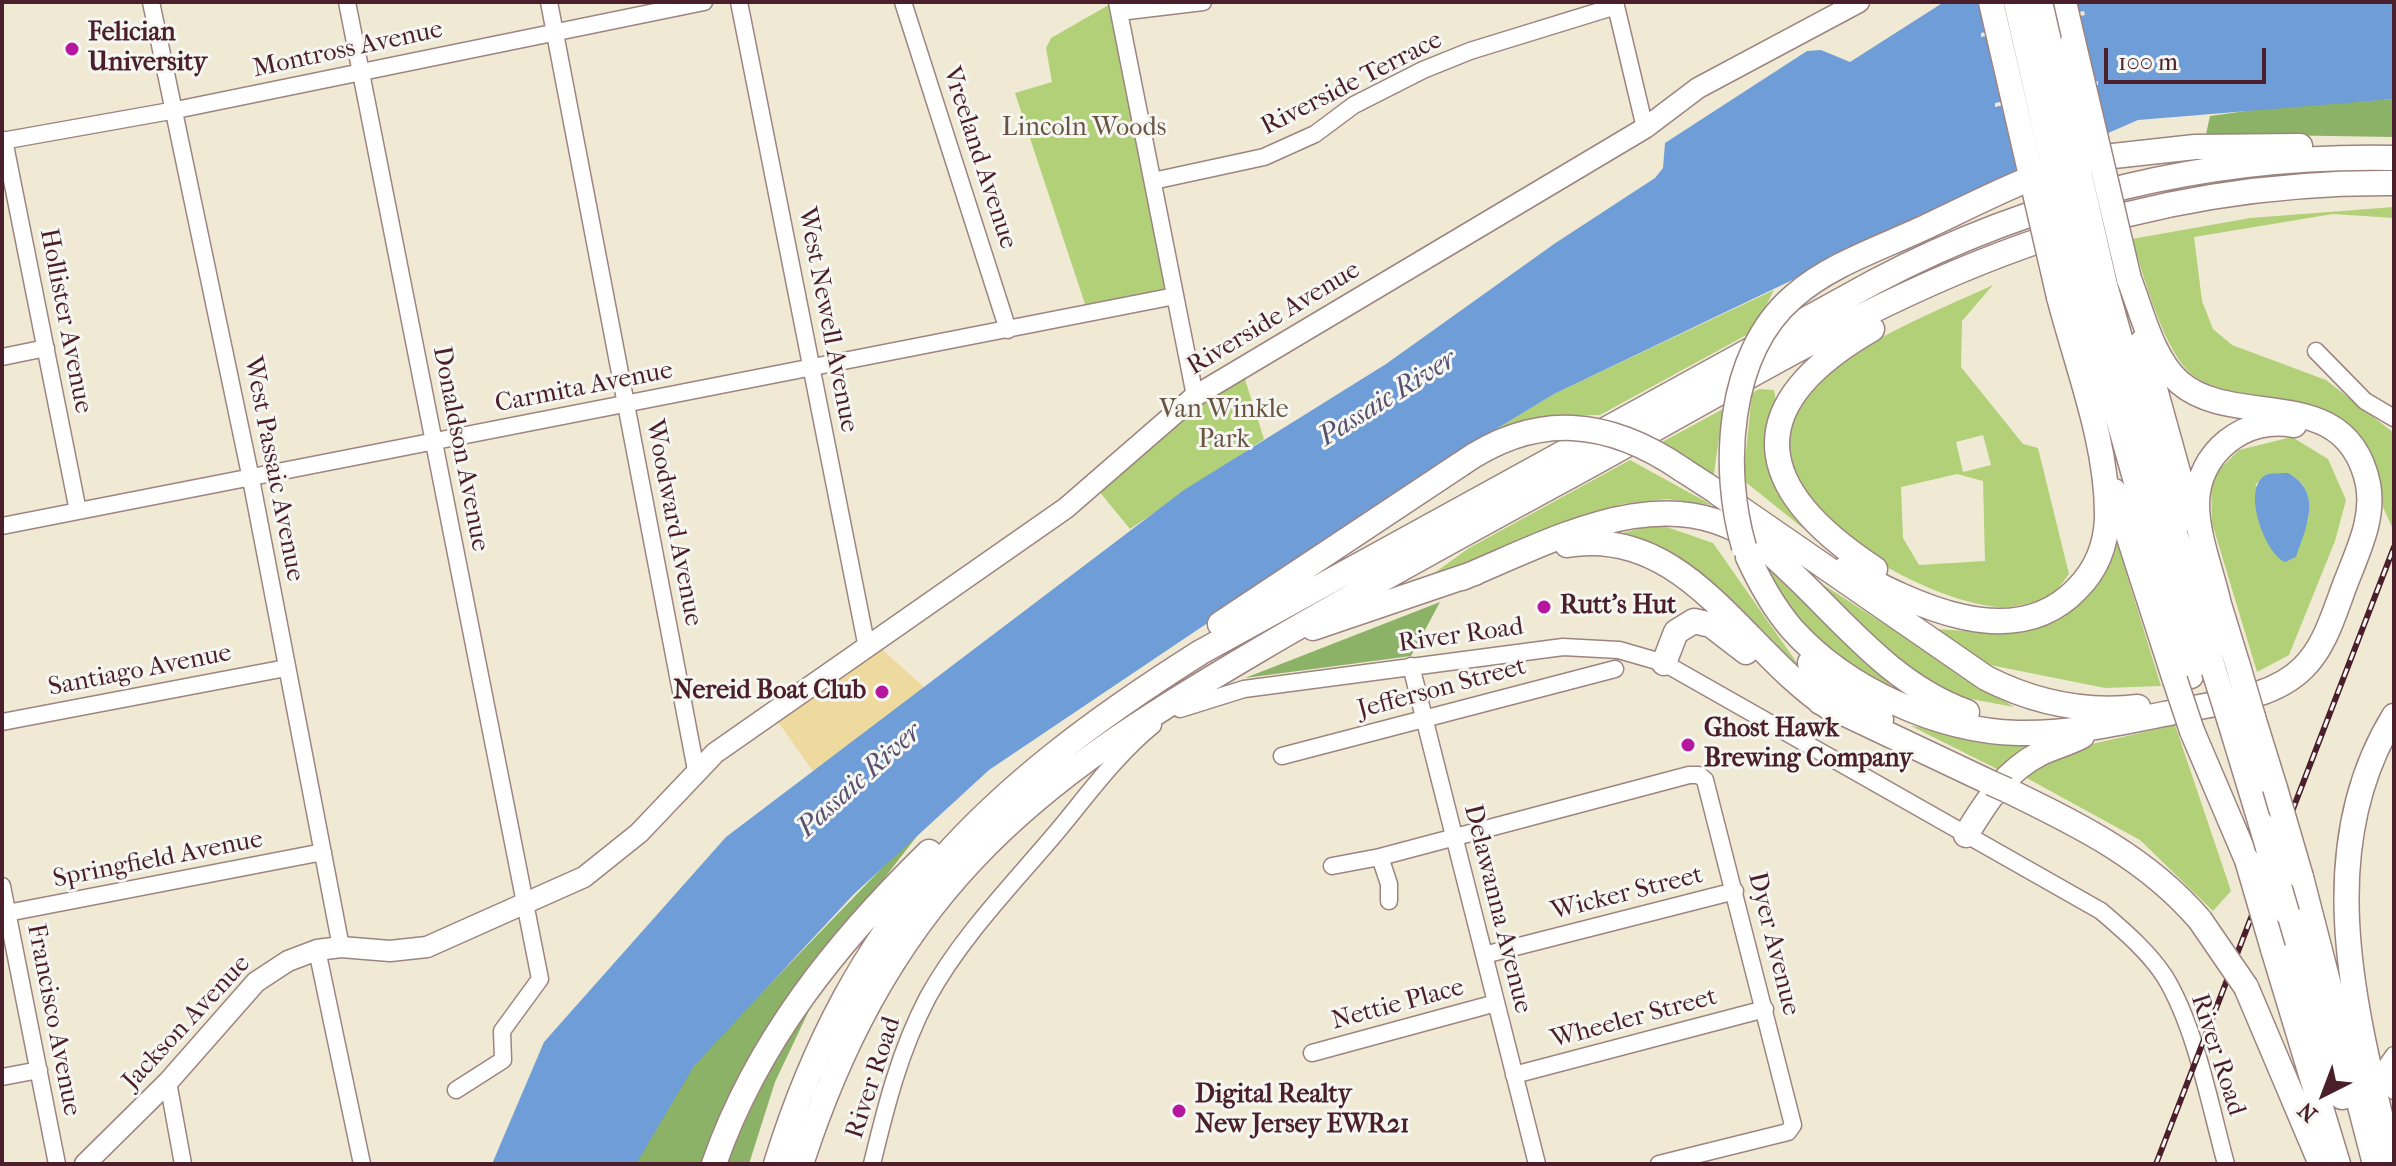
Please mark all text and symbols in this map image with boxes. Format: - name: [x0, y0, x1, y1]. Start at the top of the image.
- street label: Montross Avenue: [250, 15, 446, 85]
- place label: Felician University: [88, 18, 207, 80]
- street label: Riverside Terrace: [1256, 25, 1448, 143]
- scale bar: [2108, 32, 2270, 82]
- marker: Felician University: [63, 40, 81, 58]
- text: 100 m: [2118, 48, 2178, 76]
- street label: Vreeland Avenue: [935, 63, 1023, 253]
- park label: Lincoln Woods: [1002, 113, 1166, 145]
- street label: West Newell Avenue: [790, 205, 864, 435]
- street label: Hollister Avenue: [32, 226, 98, 416]
- street label: Riverside Avenue: [1182, 255, 1366, 383]
- water label: Passaic River: [1313, 343, 1463, 455]
- street label: Donaldson Avenue: [425, 344, 495, 554]
- street label: West Passaic Avenue: [236, 354, 310, 584]
- street label: Carmita Avenue: [492, 355, 676, 421]
- park label: Van Winkle Park: [1159, 395, 1289, 456]
- street label: Woodward Avenue: [638, 417, 708, 629]
- place label: Rutt's Hut: [1560, 591, 1676, 623]
- marker: Rutt's Hut: [1535, 598, 1553, 616]
- street label: River Road: [1396, 612, 1526, 660]
- street label: Santiago Avenue: [46, 638, 234, 704]
- street label: Jefferson Street: [1354, 652, 1530, 726]
- place label: Nereid Boat Club: [673, 676, 866, 708]
- marker: Nereid Boat Club: [873, 683, 891, 701]
- place label: Ghost Hawk Brewing Company: [1704, 714, 1912, 776]
- water label: Passaic River: [791, 716, 929, 846]
- marker: Ghost Hawk Brewing Company: [1679, 736, 1697, 754]
- street label: Delawanna Avenue: [1456, 801, 1538, 1017]
- street label: Springfield Avenue: [50, 824, 266, 896]
- street label: Wicker Street: [1548, 860, 1706, 928]
- street label: Dyer Avenue: [1740, 869, 1806, 1019]
- street label: Francisco Avenue: [19, 921, 87, 1119]
- street label: Jackson Avenue: [117, 949, 257, 1097]
- street label: Nettie Place: [1328, 972, 1468, 1038]
- street label: Wheeler Street: [1548, 982, 1720, 1056]
- street label: River Road: [2183, 990, 2251, 1120]
- street label: River Road: [840, 1013, 908, 1143]
- north arrow: [2284, 1054, 2364, 1134]
- place label: Digital Realty New Jersey EWR21: [1195, 1080, 1409, 1142]
- text: N: [2293, 1097, 2323, 1127]
- marker: Digital Realty New Jersey EWR21: [1170, 1102, 1188, 1120]

